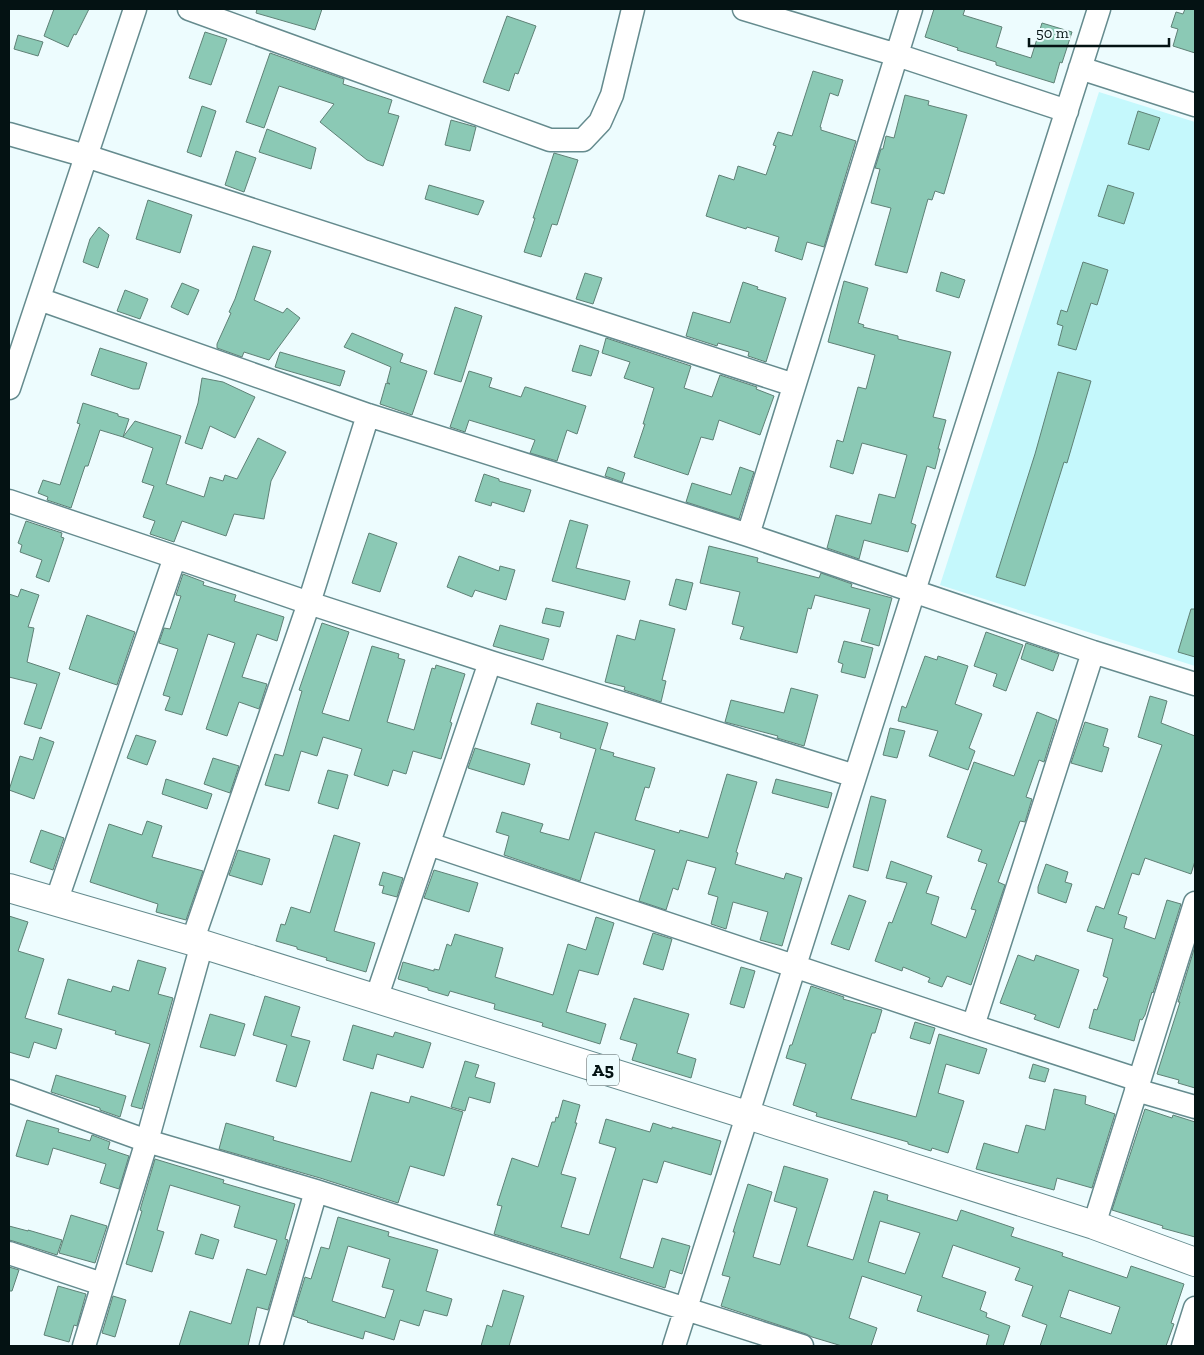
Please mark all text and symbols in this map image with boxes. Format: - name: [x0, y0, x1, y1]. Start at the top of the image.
- scale bar: [1029, 15, 1169, 47]
- text: 50 m: [1036, 24, 1069, 42]
- road number: A5: [587, 1054, 619, 1086]

